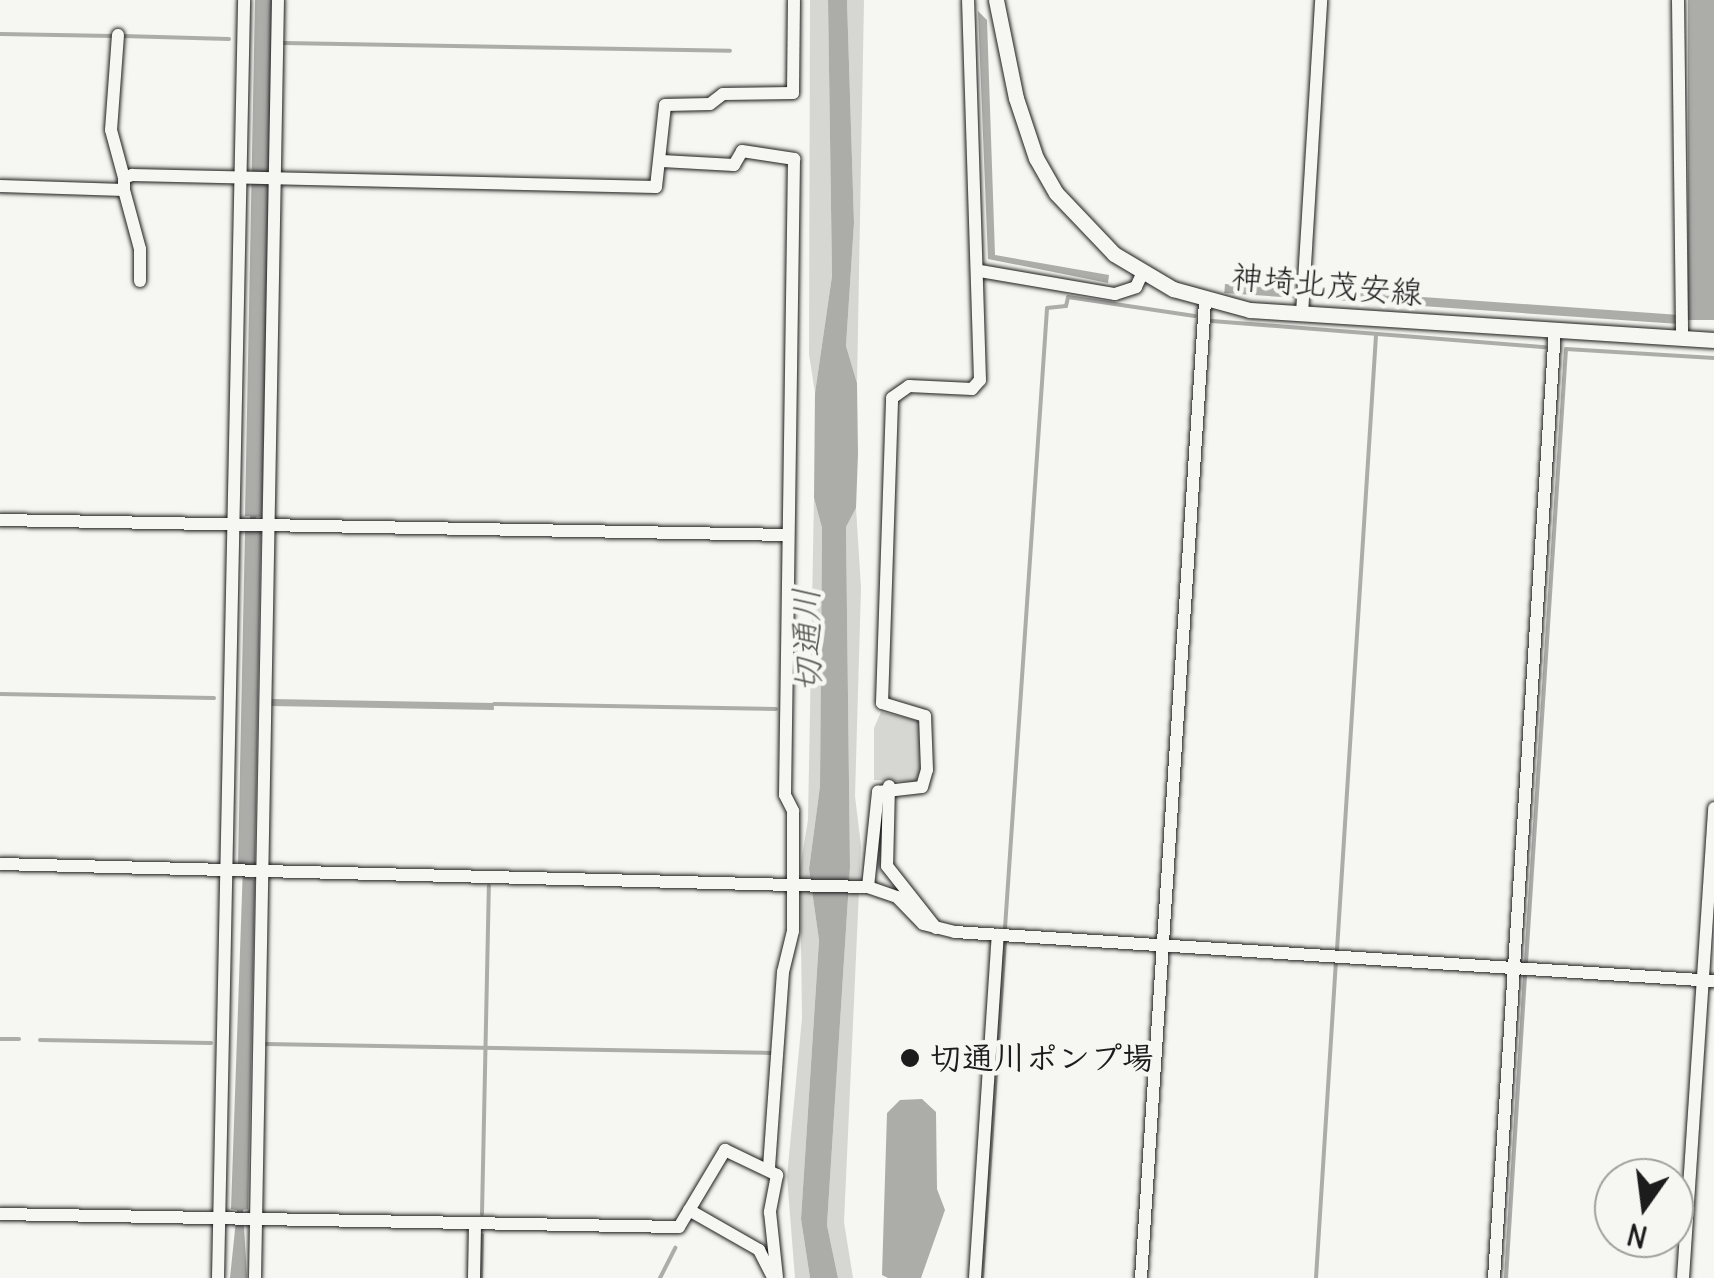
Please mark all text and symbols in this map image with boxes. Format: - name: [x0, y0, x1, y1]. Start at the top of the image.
- street label: 神埼北茂安線: [1230, 258, 1424, 312]
- water label: 切通川: [784, 587, 828, 693]
- place label: 切通川ポンプ場: [930, 1039, 1154, 1077]
- marker: 切通川ポンプ場: [899, 1047, 921, 1069]
- north arrow: [1594, 1158, 1694, 1258]
- text: N: [1623, 1215, 1651, 1255]

